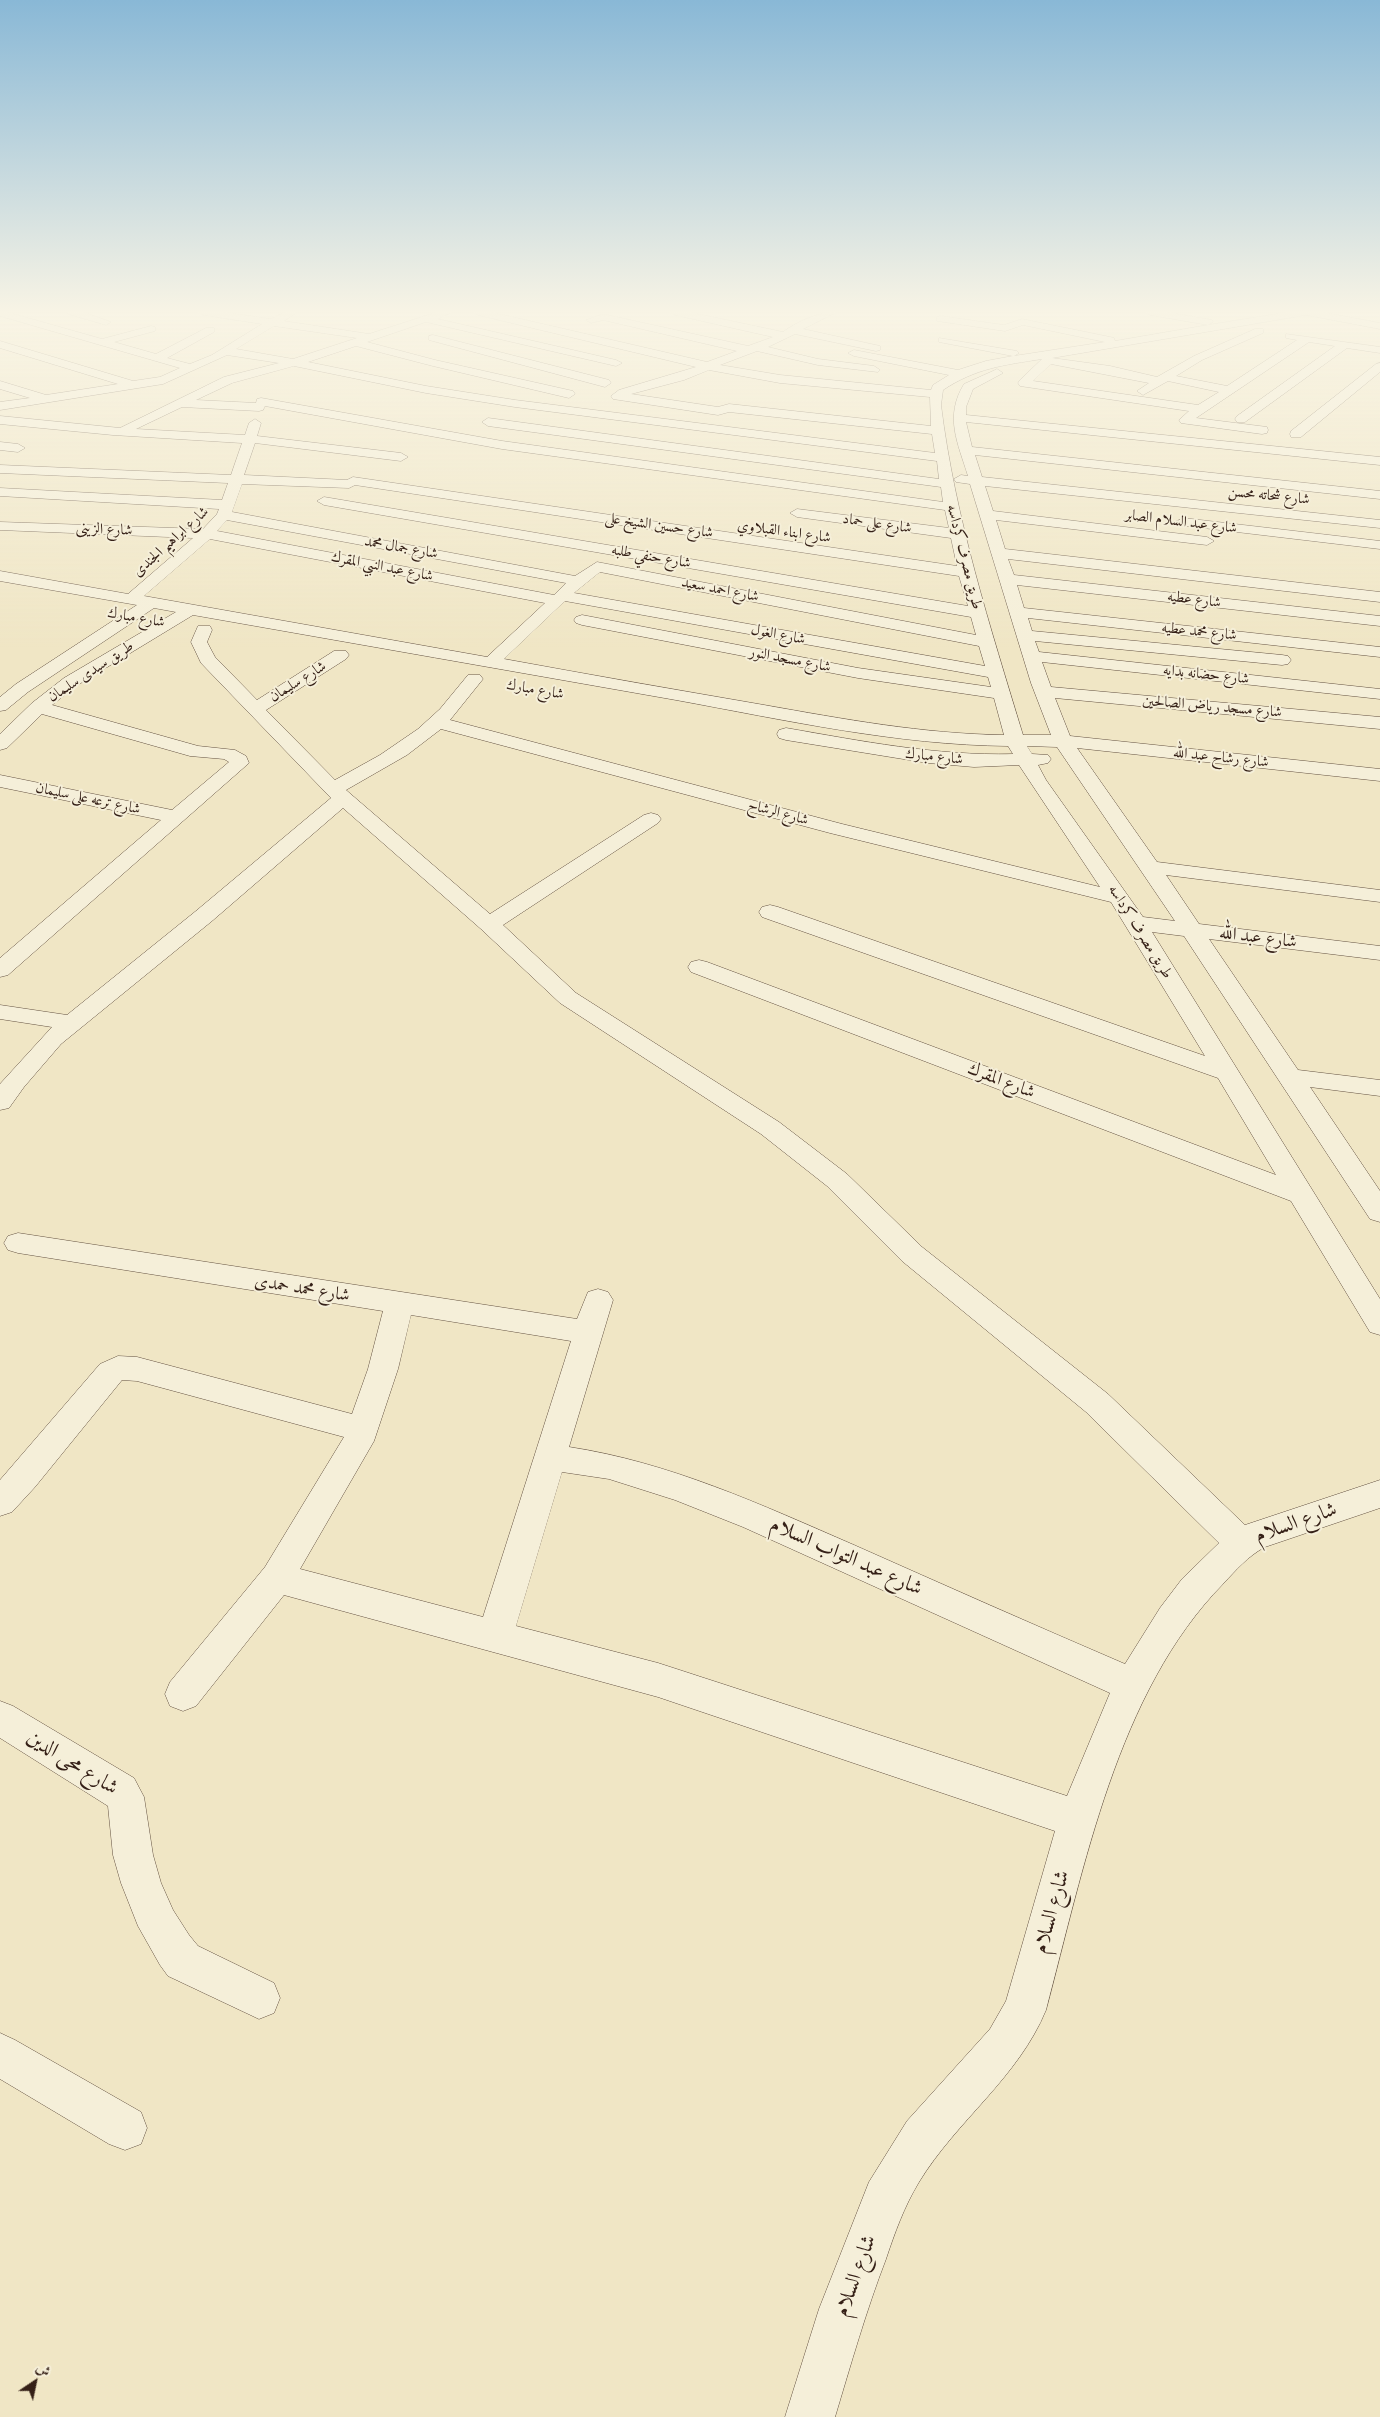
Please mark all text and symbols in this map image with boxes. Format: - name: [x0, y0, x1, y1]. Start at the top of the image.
- street label: شارع شحاته محسن: [1227, 483, 1311, 509]
- street label: شارع ابراهيم الجندى: [129, 503, 213, 581]
- street label: طريق مصرف كرداسه: [942, 503, 986, 611]
- street label: شارع عبد السلام الصابر: [1124, 506, 1238, 538]
- street label: شارع حسين الشيخ على: [604, 509, 714, 543]
- street label: شارع على حماد: [841, 510, 913, 538]
- street label: شارع ابناء القبلاوي: [736, 517, 832, 547]
- street label: شارع الزينى: [75, 520, 133, 540]
- street label: شارع جمال محمد: [363, 533, 439, 563]
- street label: شارع حنفي طلبه: [610, 541, 692, 573]
- street label: شارع عبد النبي المقرك: [329, 548, 435, 586]
- street label: شارع احمد سعيد: [680, 574, 760, 606]
- street label: شارع عطيه: [1166, 588, 1222, 612]
- street label: شارع مبارك: [106, 604, 166, 632]
- street label: شارع محمد عطيه: [1161, 619, 1237, 645]
- street label: شارع الغول: [749, 621, 807, 649]
- street label: طريق سيدى سليمان: [45, 638, 137, 706]
- street label: شارع مسجد النور: [748, 643, 832, 677]
- street label: شارع سليمان: [266, 658, 330, 706]
- street label: شارع حضانه بدايه: [1162, 662, 1250, 688]
- street label: شارع مبارك: [505, 676, 565, 704]
- street label: شارع مسجد رياض الصالحين: [1141, 692, 1283, 722]
- street label: شارع رشاح عبد الله: [1172, 744, 1270, 772]
- street label: شارع مبارك: [904, 745, 964, 769]
- street label: شارع ترعه على سليمان: [34, 779, 142, 819]
- street label: شارع الرشاح: [746, 796, 810, 830]
- street label: طريق مصرف كرداسه: [1104, 882, 1176, 982]
- street label: شارع عبد الله: [1218, 923, 1298, 953]
- street label: شارع المقرك: [964, 1058, 1038, 1104]
- street label: شارع محمد حمدى: [253, 1271, 351, 1307]
- street label: شارع السلام: [1252, 1497, 1340, 1549]
- street label: شارع عبد التواب السلام: [766, 1512, 926, 1602]
- street label: شارع محى الدين: [22, 1725, 122, 1801]
- street label: شارع السلام: [1028, 1868, 1076, 1956]
- street label: شارع السلام: [830, 2232, 882, 2320]
- north arrow: [10, 2357, 60, 2407]
- text: ش: [32, 2357, 55, 2382]

